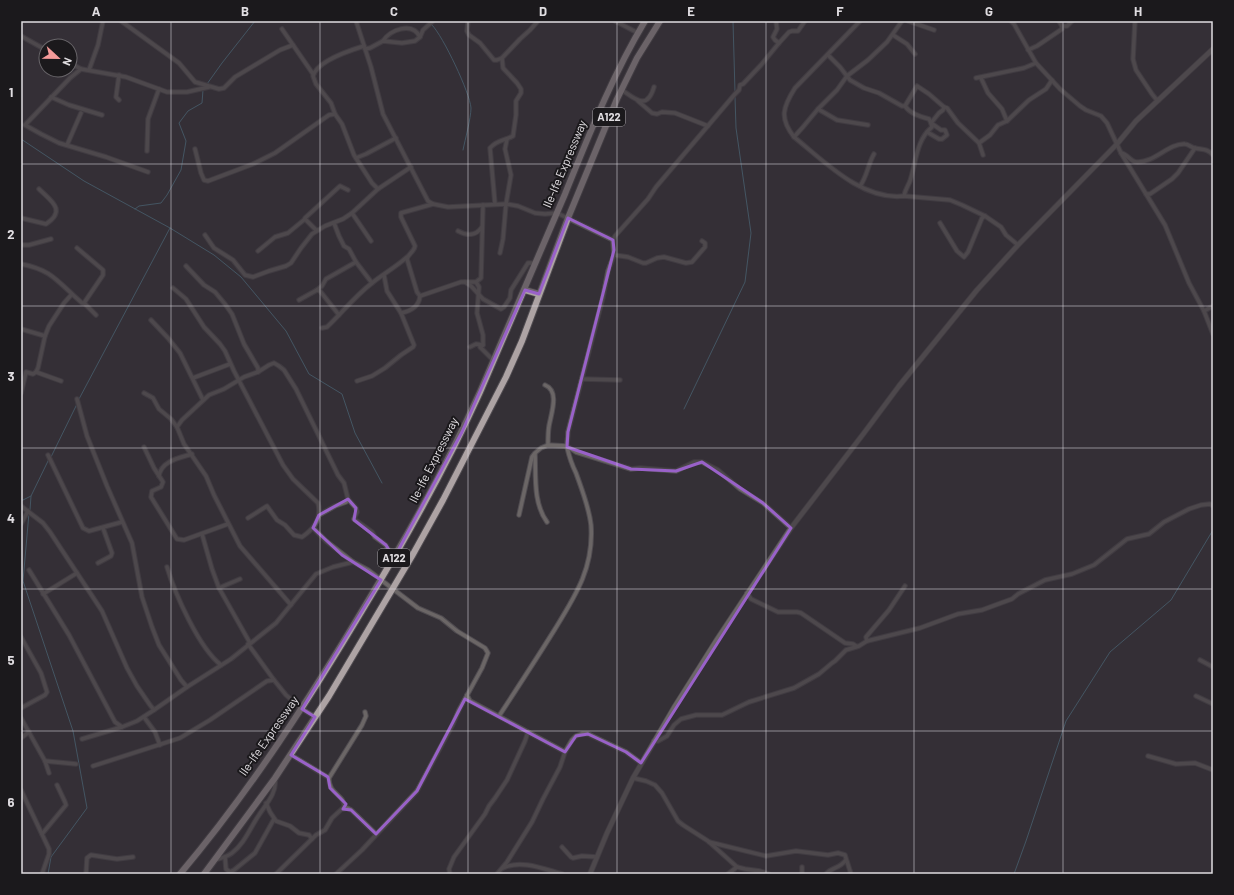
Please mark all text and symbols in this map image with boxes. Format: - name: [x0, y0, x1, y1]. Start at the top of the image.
- text: A: [92, 3, 101, 19]
- text: B: [241, 3, 249, 19]
- text: C: [390, 3, 398, 19]
- text: D: [539, 3, 547, 19]
- text: E: [687, 3, 695, 19]
- text: F: [836, 3, 844, 19]
- text: G: [985, 3, 993, 19]
- text: H: [1134, 3, 1142, 19]
- north arrow: [38, 38, 78, 78]
- text: N: [60, 56, 75, 68]
- text: 1: [9, 84, 13, 100]
- road number: A122: [593, 108, 625, 126]
- street label: Ile-Ife Expressway: [539, 117, 589, 210]
- text: 2: [7, 226, 15, 242]
- text: 3: [7, 368, 15, 384]
- street label: Ile-Ife Expressway: [406, 414, 461, 505]
- text: 4: [7, 510, 15, 526]
- road number: A122: [378, 549, 410, 567]
- text: 5: [7, 652, 15, 668]
- street label: Ile-Ife Expressway: [236, 693, 301, 778]
- text: 6: [8, 794, 15, 810]

